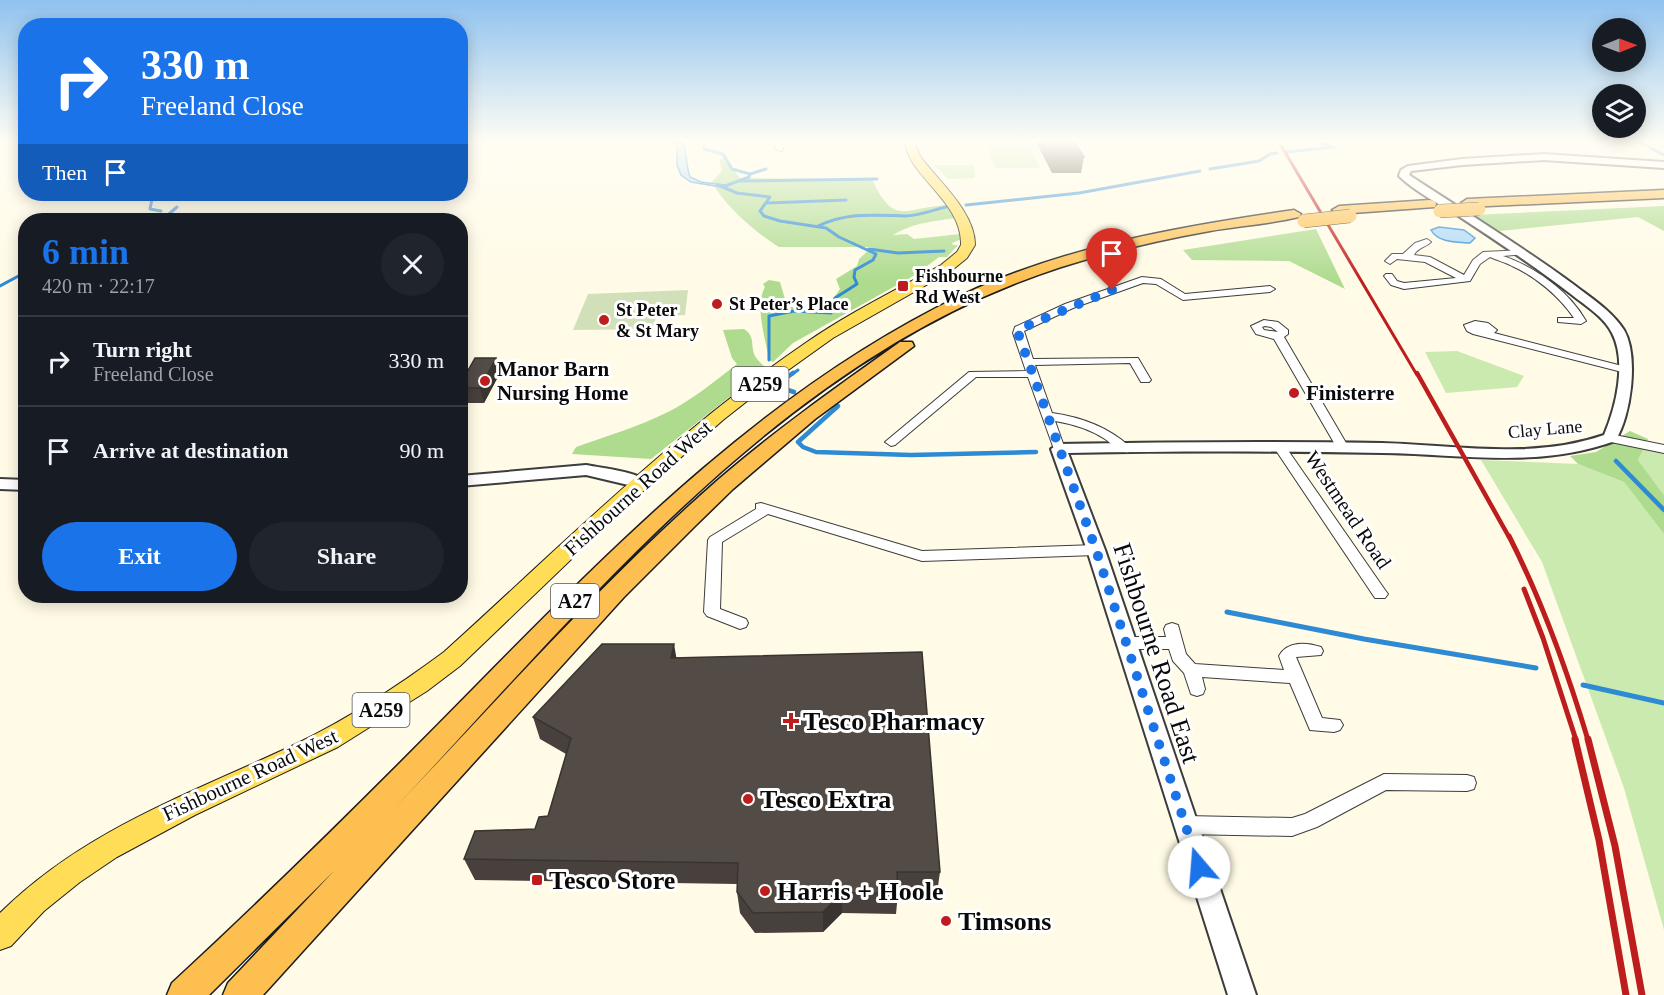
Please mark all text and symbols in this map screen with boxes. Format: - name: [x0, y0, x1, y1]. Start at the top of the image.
- north arrow: [1592, 18, 1646, 72]
- map controls: [1592, 18, 1646, 138]
- icon: right: [42, 42, 120, 120]
- text: 330 m: [141, 42, 250, 88]
- button: layers: [1592, 84, 1646, 138]
- text: Freeland Close: [141, 91, 304, 121]
- icon: arrive: [99, 156, 132, 189]
- text: Then: [42, 160, 87, 185]
- pin: [1086, 228, 1137, 290]
- text: 6 min: [42, 232, 129, 272]
- button: close: [381, 233, 444, 296]
- icon: arrive: [1095, 237, 1128, 270]
- place label: Fishbourne Rd West: [915, 266, 1003, 307]
- text: 420 m · 22:17: [42, 275, 155, 297]
- marker: Fishbourne Rd West: [896, 279, 910, 293]
- place label: St Peter’s Place: [729, 294, 849, 314]
- marker: St Peter’s Place: [710, 297, 724, 311]
- place label: St Peter & St Mary: [616, 300, 699, 341]
- marker: St Peter & St Mary: [597, 313, 611, 327]
- text: Turn right: [93, 337, 192, 362]
- icon: right: [42, 345, 75, 378]
- text: 330 m: [388, 348, 444, 373]
- place label: Manor Barn Nursing Home: [497, 357, 628, 405]
- text: Freeland Close: [93, 363, 214, 385]
- road number: A259: [732, 367, 789, 401]
- marker: Manor Barn Nursing Home: [478, 374, 492, 388]
- place label: Finisterre: [1306, 381, 1394, 405]
- marker: Finisterre: [1287, 386, 1301, 400]
- street label: Fishbourne Road West: [559, 415, 717, 561]
- street label: Clay Lane: [1507, 416, 1583, 442]
- icon: arrive: [42, 435, 75, 468]
- text: Arrive at destination: [93, 438, 289, 463]
- text: 90 m: [399, 438, 444, 463]
- street label: Westmead Road: [1300, 447, 1396, 574]
- button: Exit: [42, 522, 237, 591]
- button: Share: [249, 522, 444, 591]
- street label: Fishbourne Road East: [1107, 539, 1206, 768]
- road number: A27: [551, 584, 599, 618]
- road number: A259: [352, 693, 410, 727]
- place label: Tesco Pharmacy: [803, 707, 985, 736]
- marker: Tesco Pharmacy: [784, 714, 798, 728]
- street label: Fishbourne Road West: [159, 724, 342, 826]
- place label: Tesco Extra: [760, 785, 891, 814]
- marker: Tesco Extra: [741, 792, 755, 806]
- position arrow: [1167, 835, 1231, 899]
- place label: Tesco Store: [549, 866, 675, 895]
- marker: Tesco Store: [530, 873, 544, 887]
- place label: Harris + Hoole: [777, 877, 943, 906]
- marker: Harris + Hoole: [758, 884, 772, 898]
- place label: Timsons: [958, 907, 1051, 936]
- marker: Timsons: [939, 914, 953, 928]

